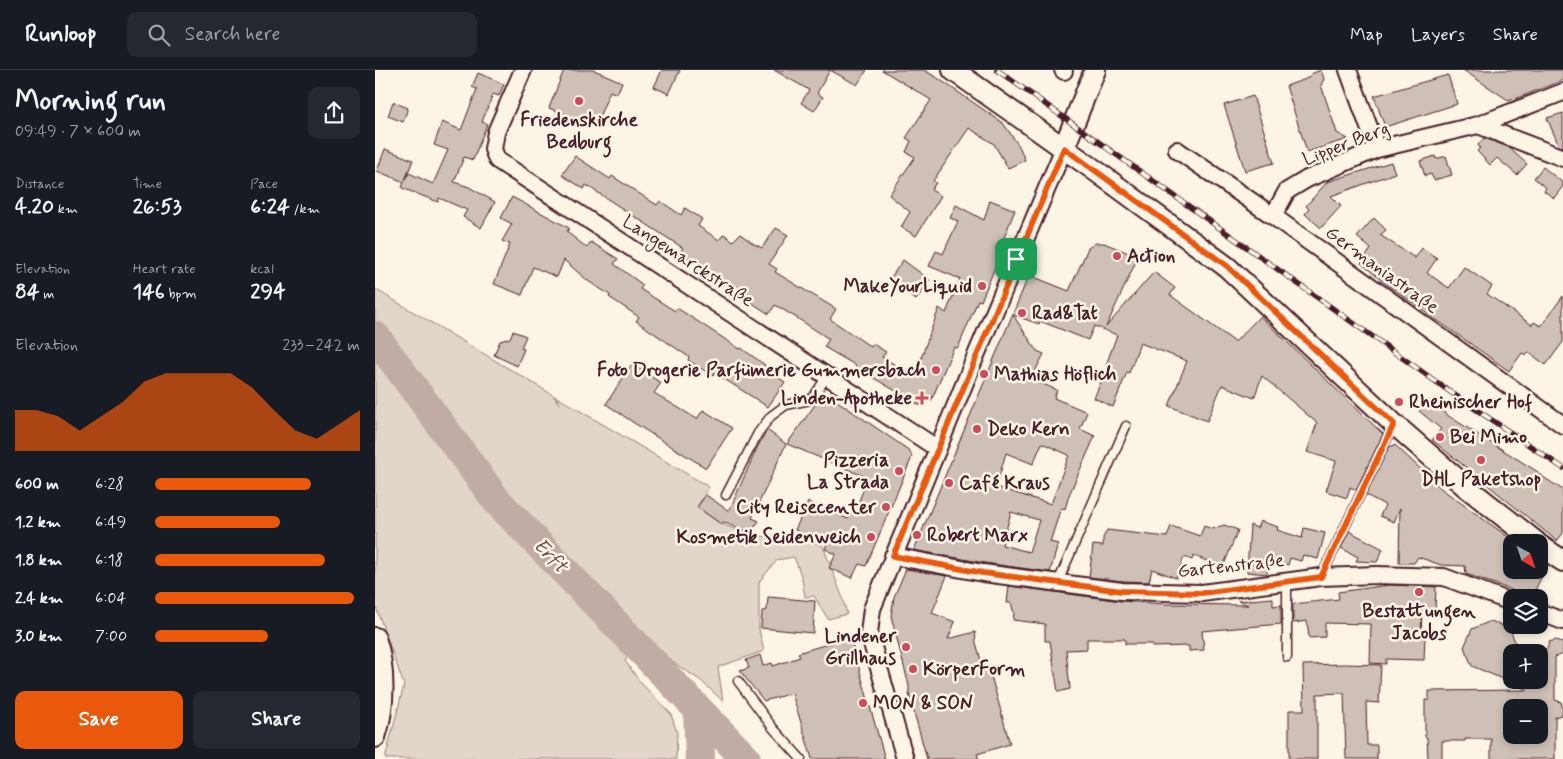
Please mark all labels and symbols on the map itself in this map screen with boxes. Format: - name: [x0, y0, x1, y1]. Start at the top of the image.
- marker: Friedenskirche Bedburg: [573, 95, 585, 107]
- place label: Friedenskirche Bedburg: [520, 108, 638, 158]
- street label: Lipper Berg: [1299, 116, 1393, 173]
- street label: Langemarckstraße: [616, 209, 759, 315]
- street label: Germaniastraße: [1320, 220, 1444, 320]
- pin: [995, 238, 1037, 280]
- place label: Action: [1127, 244, 1176, 269]
- marker: Action: [1111, 250, 1123, 262]
- place label: MakeYourLiquid: [843, 274, 972, 300]
- marker: MakeYourLiquid: [976, 280, 988, 292]
- place label: Rad&Tat: [1032, 301, 1098, 326]
- marker: Rad&Tat: [1016, 307, 1028, 319]
- place label: Foto Drogerie Parfümerie Gummersbach: [597, 358, 926, 384]
- place label: Mathias Höflich: [994, 362, 1117, 387]
- marker: Foto Drogerie Parfümerie Gummersbach: [930, 364, 942, 376]
- marker: Mathias Höflich: [978, 368, 990, 380]
- place label: Linden-Apotheke: [781, 386, 912, 413]
- place label: Rheinischer Hof: [1409, 390, 1533, 415]
- marker: Linden-Apotheke: [916, 392, 928, 404]
- marker: Rheinischer Hof: [1393, 396, 1405, 408]
- place label: Deko Kern: [987, 417, 1070, 442]
- marker: Deko Kern: [971, 423, 983, 435]
- place label: Bei Mimo: [1450, 425, 1527, 450]
- marker: Bei Mimo: [1434, 431, 1446, 443]
- place label: Pizzeria La Strada: [807, 448, 889, 495]
- marker: DHL Paketshop: [1475, 454, 1487, 466]
- marker: Pizzeria La Strada: [893, 465, 905, 477]
- place label: DHL Paketshop: [1421, 467, 1541, 492]
- place label: Café Kraus: [959, 471, 1050, 496]
- marker: Café Kraus: [943, 477, 955, 489]
- place label: City Reisecenter: [736, 495, 877, 520]
- marker: City Reisecenter: [880, 501, 892, 513]
- place label: Robert Marx: [927, 523, 1028, 548]
- place label: Kosmetik Seidenweich: [676, 525, 861, 550]
- marker: Robert Marx: [911, 529, 923, 541]
- marker: Kosmetik Seidenweich: [865, 531, 877, 543]
- water label: Erft: [527, 533, 575, 581]
- north arrow: [1503, 534, 1547, 579]
- street label: Gartenstraße: [1176, 548, 1286, 584]
- marker: Bestattungen Jacobs: [1413, 586, 1425, 598]
- place label: Bestattungen Jacobs: [1362, 599, 1476, 646]
- place label: Lindener Grillhaus: [824, 624, 897, 671]
- marker: Lindener Grillhaus: [900, 641, 912, 653]
- place label: KörperForm: [923, 657, 1026, 682]
- marker: KörperForm: [907, 663, 919, 675]
- place label: MON & SON: [873, 691, 973, 716]
- marker: MON & SON: [857, 697, 869, 709]

